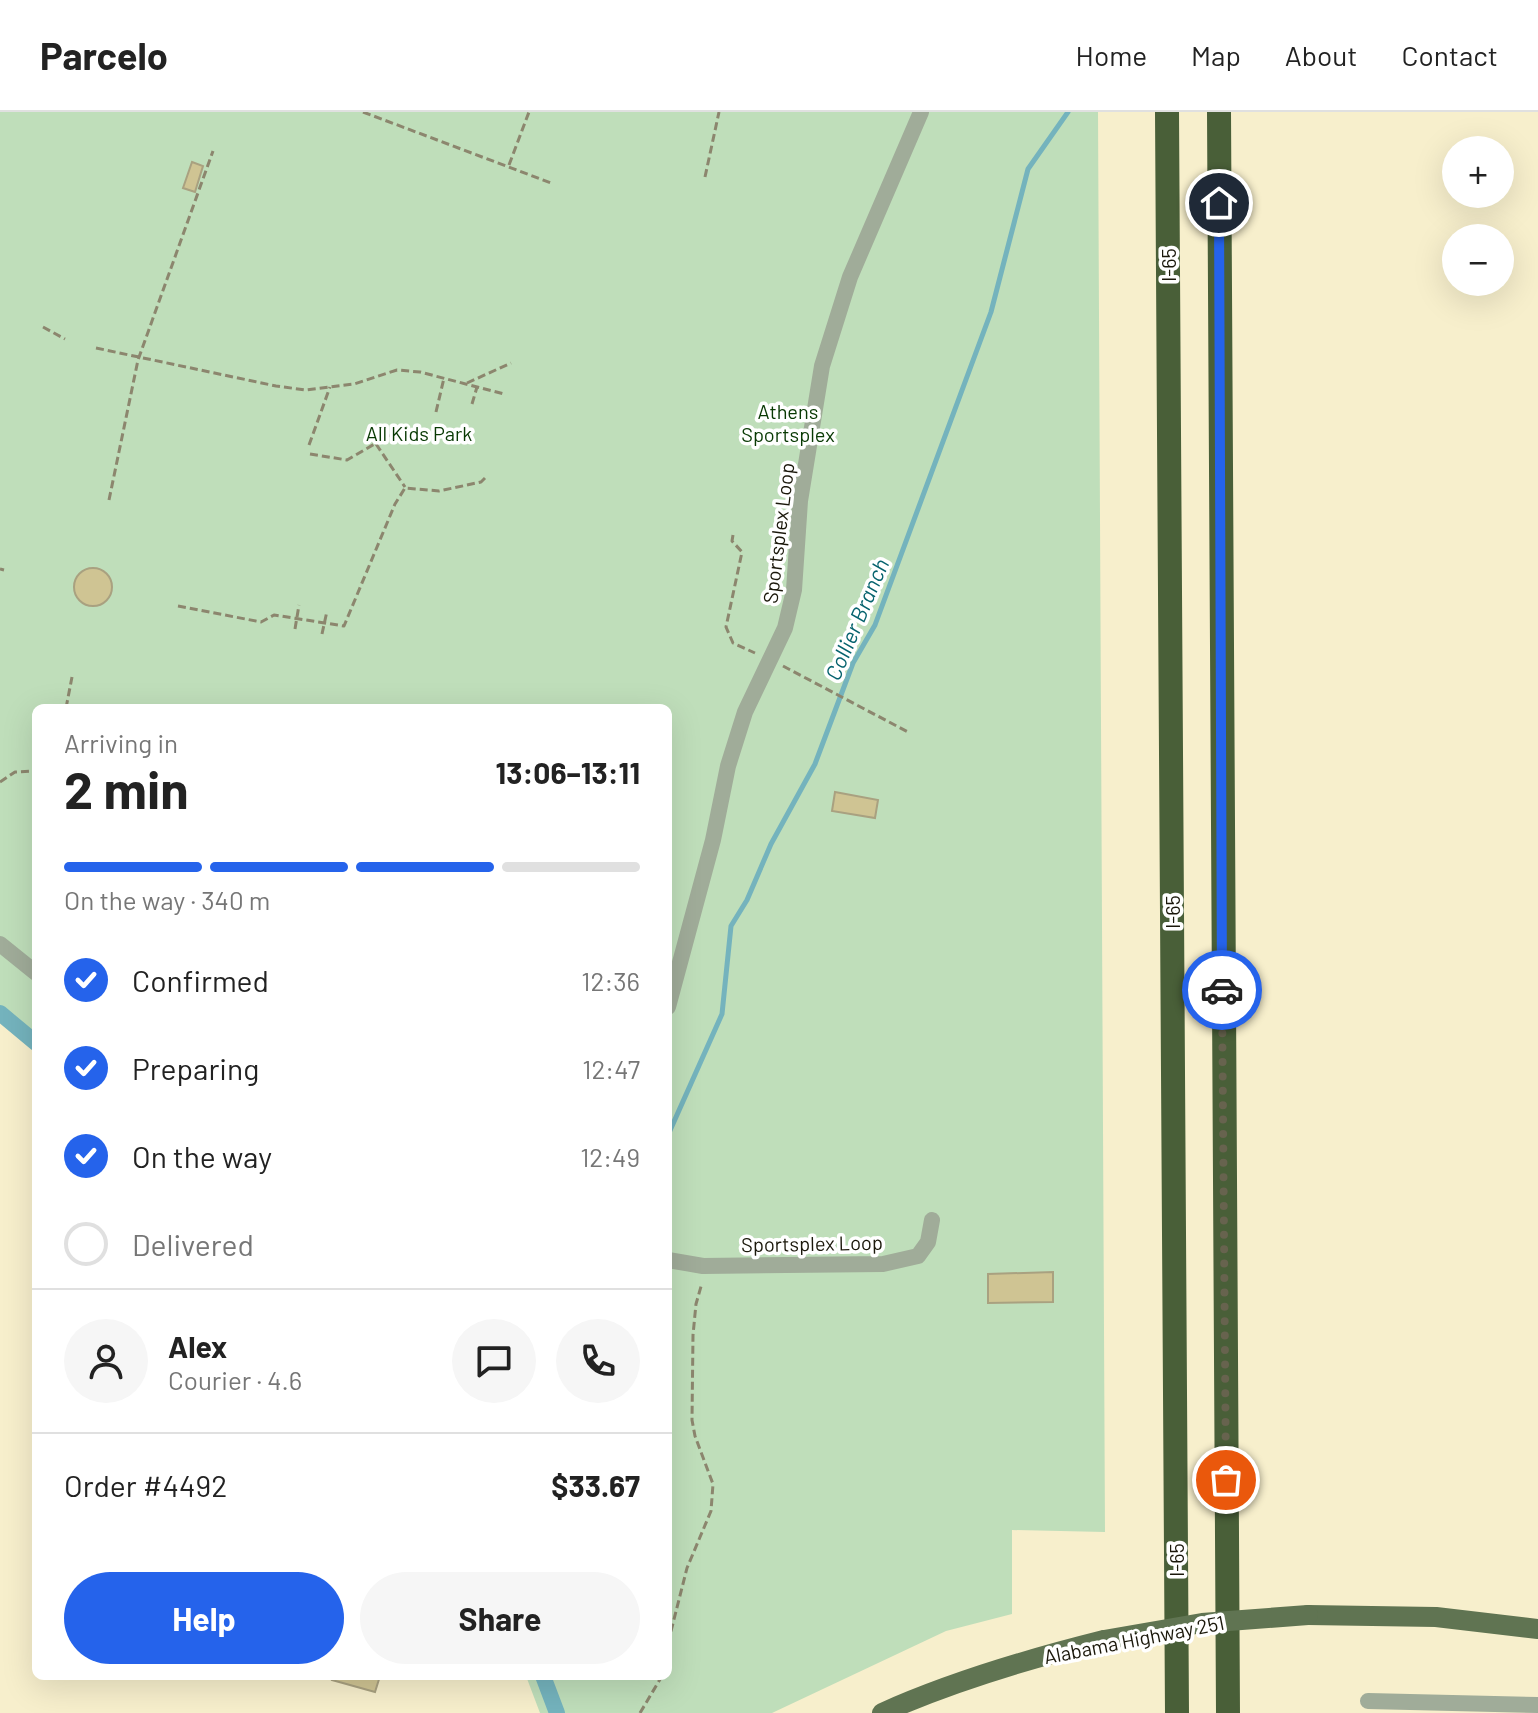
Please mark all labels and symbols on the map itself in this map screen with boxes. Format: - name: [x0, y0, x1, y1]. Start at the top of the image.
- pin: [1185, 169, 1253, 237]
- street label: I-65: [1156, 248, 1180, 282]
- park label: Athens Sportsplex: [741, 399, 835, 446]
- park label: All Kids Park: [366, 421, 472, 445]
- street label: Sportsplex Loop: [757, 461, 799, 605]
- water label: Collier Branch: [819, 554, 893, 684]
- street label: I-65: [1160, 895, 1184, 929]
- courier: [1182, 950, 1262, 1030]
- street label: Sportsplex Loop: [741, 1230, 883, 1256]
- pin: [1192, 1446, 1260, 1514]
- street label: I-65: [1164, 1543, 1188, 1577]
- street label: Alabama Highway 251: [1042, 1610, 1226, 1668]

